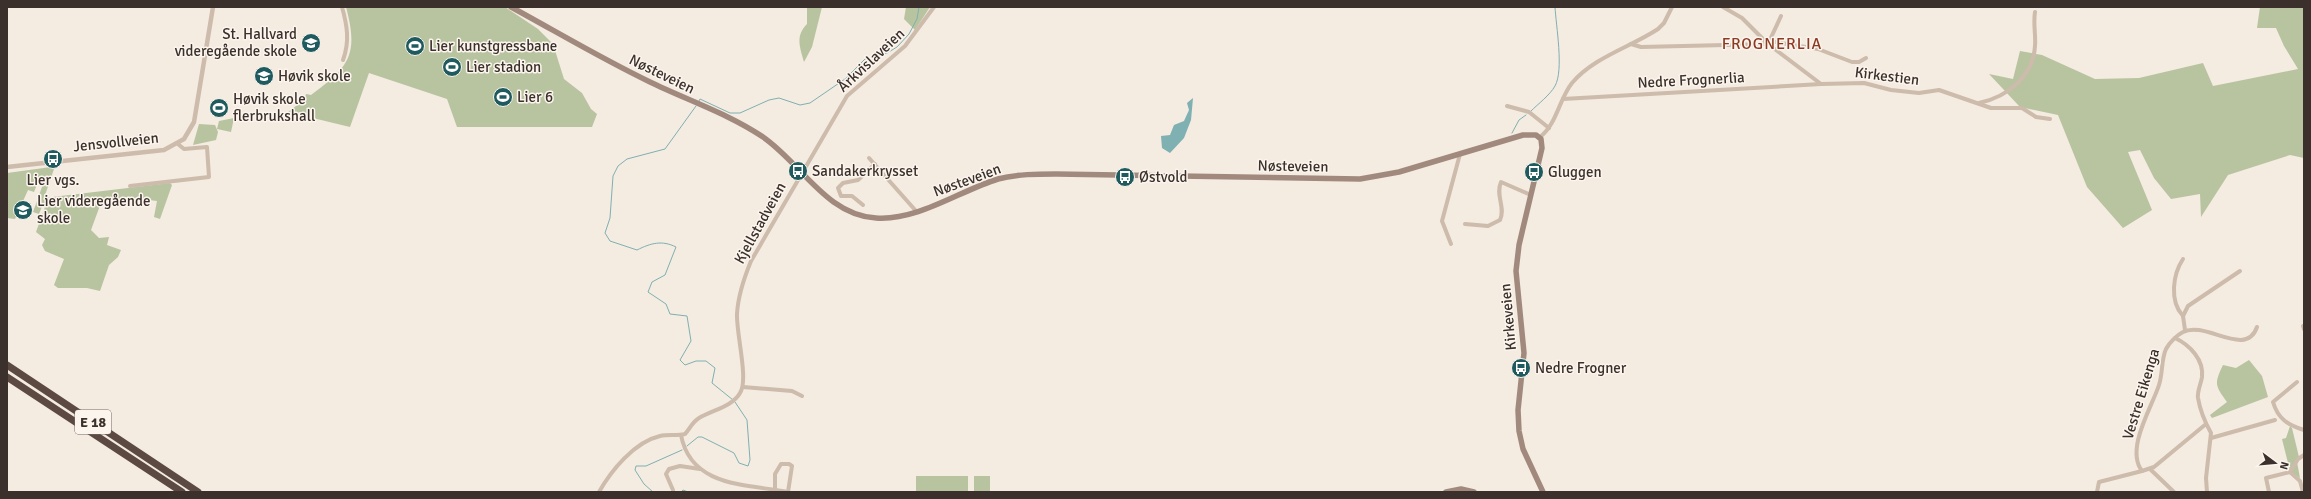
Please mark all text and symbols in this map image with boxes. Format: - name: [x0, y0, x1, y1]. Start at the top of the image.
- street label: Årkvislaveien: [834, 24, 908, 96]
- place label: St. Hallvard videregående skole: [175, 25, 297, 60]
- school or university icon: St. Hallvard videregående skole: [300, 32, 322, 54]
- district label: FROGNERLIA: [1722, 34, 1822, 54]
- sports icon: Lier kunstgressbane: [404, 35, 426, 57]
- place label: Lier kunstgressbane: [429, 37, 557, 55]
- street label: Nøsteveien: [626, 50, 698, 98]
- sports icon: Lier stadion: [441, 56, 463, 78]
- place label: Lier stadion: [466, 58, 541, 76]
- street label: Kirkestien: [1854, 63, 1920, 89]
- school or university icon: Høvik skole: [253, 65, 275, 87]
- place label: Høvik skole: [278, 67, 351, 85]
- street label: Nedre Frognerlia: [1637, 68, 1745, 92]
- sports icon: Lier 6: [492, 86, 514, 108]
- place label: Lier 6: [517, 88, 553, 106]
- place label: Høvik skole flerbrukshall: [233, 90, 315, 125]
- sports icon: Høvik skole flerbrukshall: [208, 97, 230, 119]
- street label: Jensvollveien: [72, 129, 160, 155]
- bus stop icon: Lier vgs.: [42, 148, 64, 170]
- street label: Nøsteveien: [1257, 156, 1329, 176]
- street label: Nøsteveien: [931, 159, 1003, 201]
- bus stop icon: Sandakerkrysset: [787, 160, 809, 182]
- bus stop icon: Gluggen: [1523, 161, 1545, 183]
- place label: Sandakerkrysset: [812, 162, 918, 180]
- place label: Gluggen: [1548, 163, 1602, 181]
- bus stop icon: Østvold: [1114, 166, 1136, 188]
- place label: Østvold: [1139, 168, 1188, 186]
- place label: Lier vgs.: [26, 171, 80, 189]
- street label: Kjellstadveien: [730, 179, 790, 267]
- place label: Lier videregående skole: [37, 192, 150, 227]
- school or university icon: Lier videregående skole: [12, 199, 34, 221]
- street label: Kirkeveien: [1496, 283, 1520, 351]
- street label: Vestre Eikenga: [2119, 346, 2163, 442]
- bus stop icon: Nedre Frogner: [1510, 357, 1532, 379]
- place label: Nedre Frogner: [1535, 359, 1627, 377]
- road number: E 18: [75, 410, 111, 434]
- north arrow: [2255, 443, 2295, 483]
- text: N: [2277, 460, 2291, 471]

